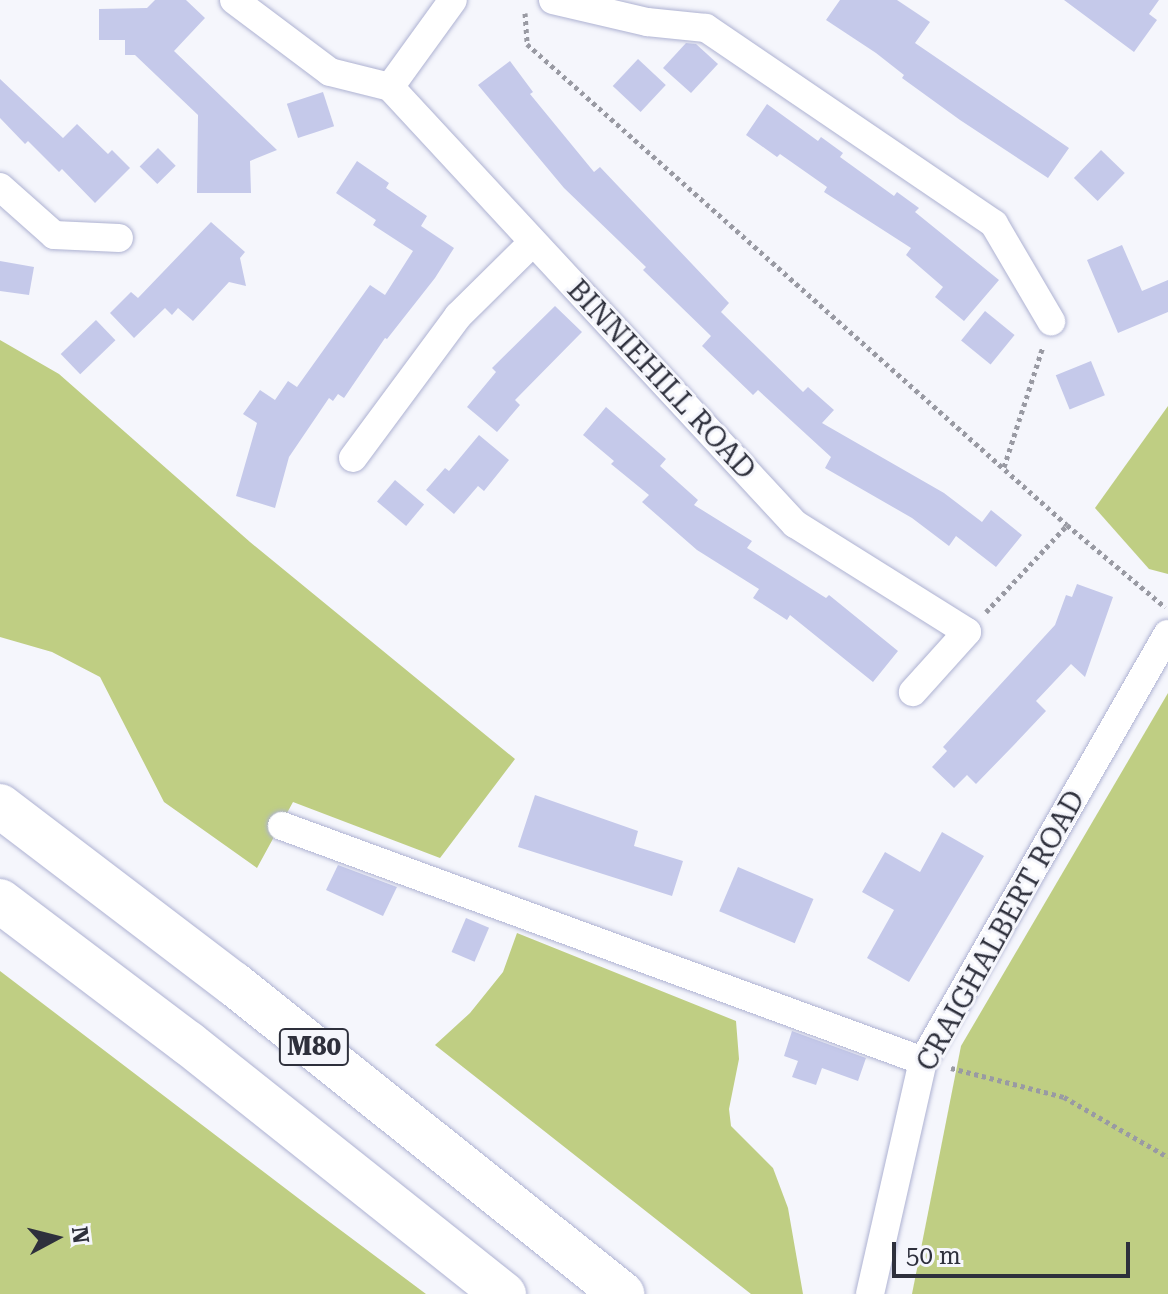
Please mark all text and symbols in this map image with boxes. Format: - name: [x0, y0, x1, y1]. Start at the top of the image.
- street label: BINNIEHILL ROAD: [560, 273, 762, 487]
- street label: CRAIGHALBERT ROAD: [910, 785, 1092, 1077]
- road number: M80: [278, 1025, 350, 1069]
- north arrow: [16, 1198, 96, 1278]
- text: N: [67, 1225, 94, 1245]
- scale bar: [896, 1226, 1134, 1276]
- text: 50 m: [906, 1242, 961, 1270]

